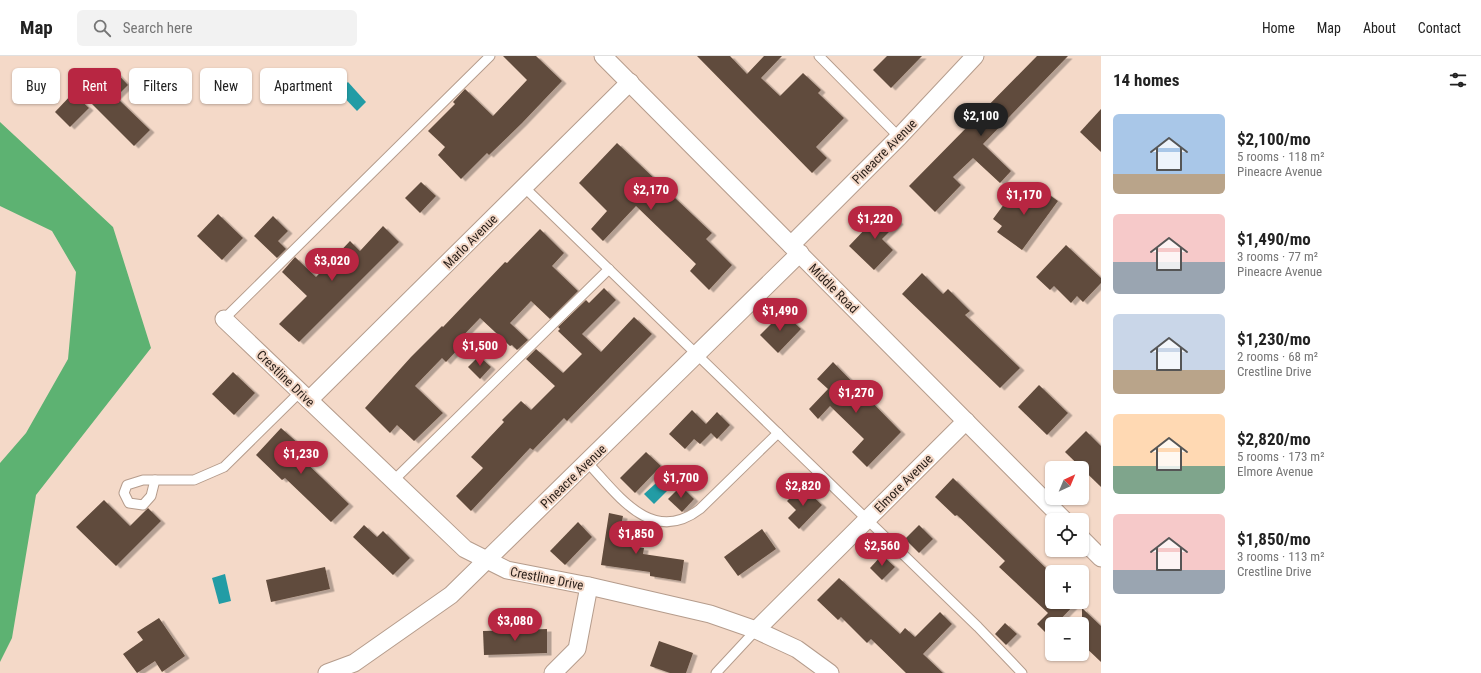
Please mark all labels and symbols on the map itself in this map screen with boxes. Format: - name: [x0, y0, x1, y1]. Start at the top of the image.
- pin: $2,100: [948, 103, 1014, 137]
- street label: Pineacre Avenue: [849, 116, 920, 187]
- pin: $2,170: [618, 177, 684, 211]
- pin: $1,170: [991, 182, 1057, 216]
- pin: $1,220: [842, 206, 908, 240]
- street label: Marlo Avenue: [440, 211, 500, 271]
- pin: $3,020: [299, 248, 365, 282]
- street label: Middle Road: [806, 260, 862, 316]
- pin: $1,490: [747, 298, 813, 332]
- pin: $1,500: [447, 333, 513, 367]
- street label: Crestline Drive: [254, 347, 318, 410]
- pin: $1,270: [823, 380, 889, 414]
- pin: $1,230: [268, 441, 334, 475]
- street label: Pineacre Avenue: [538, 441, 609, 511]
- street label: Elmore Avenue: [871, 451, 936, 516]
- north arrow: [1045, 461, 1089, 505]
- pin: $1,700: [648, 465, 714, 499]
- pin: $2,820: [770, 473, 836, 507]
- pin: $1,850: [603, 521, 669, 555]
- pin: $2,560: [849, 533, 915, 567]
- street label: Crestline Drive: [509, 564, 585, 593]
- pin: $3,080: [482, 608, 548, 642]

